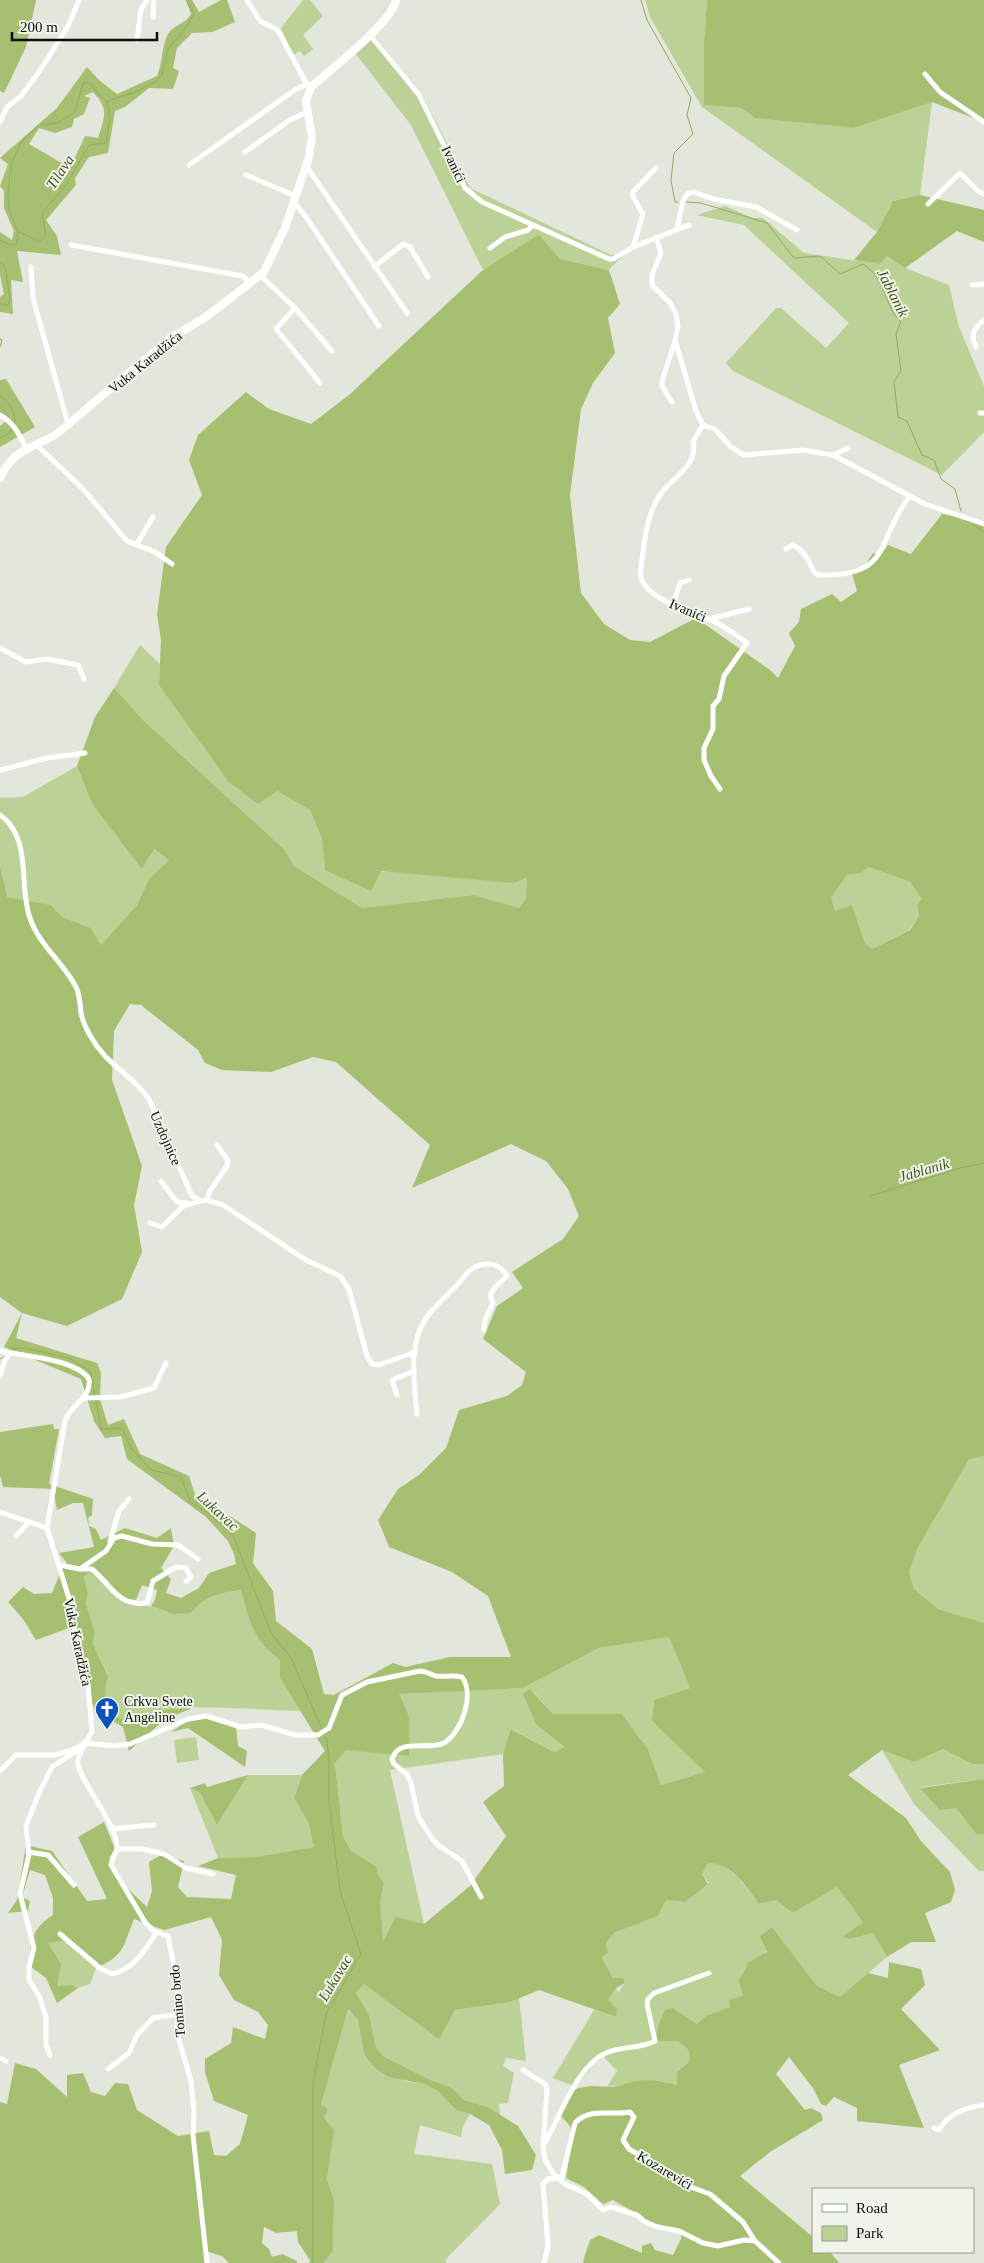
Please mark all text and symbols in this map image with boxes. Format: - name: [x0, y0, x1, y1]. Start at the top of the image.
- scale bar: [12, 10, 158, 42]
- text: 200 m: [20, 19, 58, 35]
- street label: Ivanići: [439, 143, 469, 185]
- water label: Tilava: [43, 152, 77, 192]
- water label: Jablanik: [874, 266, 912, 320]
- street label: Vuka Karadžića: [106, 328, 186, 396]
- street label: Ivanići: [667, 596, 709, 625]
- street label: Uzdojnice: [147, 1109, 184, 1168]
- water label: Jablanik: [897, 1155, 951, 1185]
- water label: Lukavac: [193, 1487, 242, 1534]
- street label: Vuka Karadžića: [61, 1597, 94, 1688]
- place label: Crkva Svete Angeline: [124, 1694, 193, 1725]
- church icon: Crkva Svete Angeline: [94, 1696, 120, 1730]
- water label: Lukavac: [315, 1952, 355, 2005]
- street label: Tomino brdo: [167, 1964, 188, 2038]
- street label: Kozarevići: [635, 2148, 695, 2193]
- legend: [812, 2188, 974, 2253]
- text: Road: [856, 2200, 888, 2216]
- text: Park: [856, 2225, 884, 2241]

